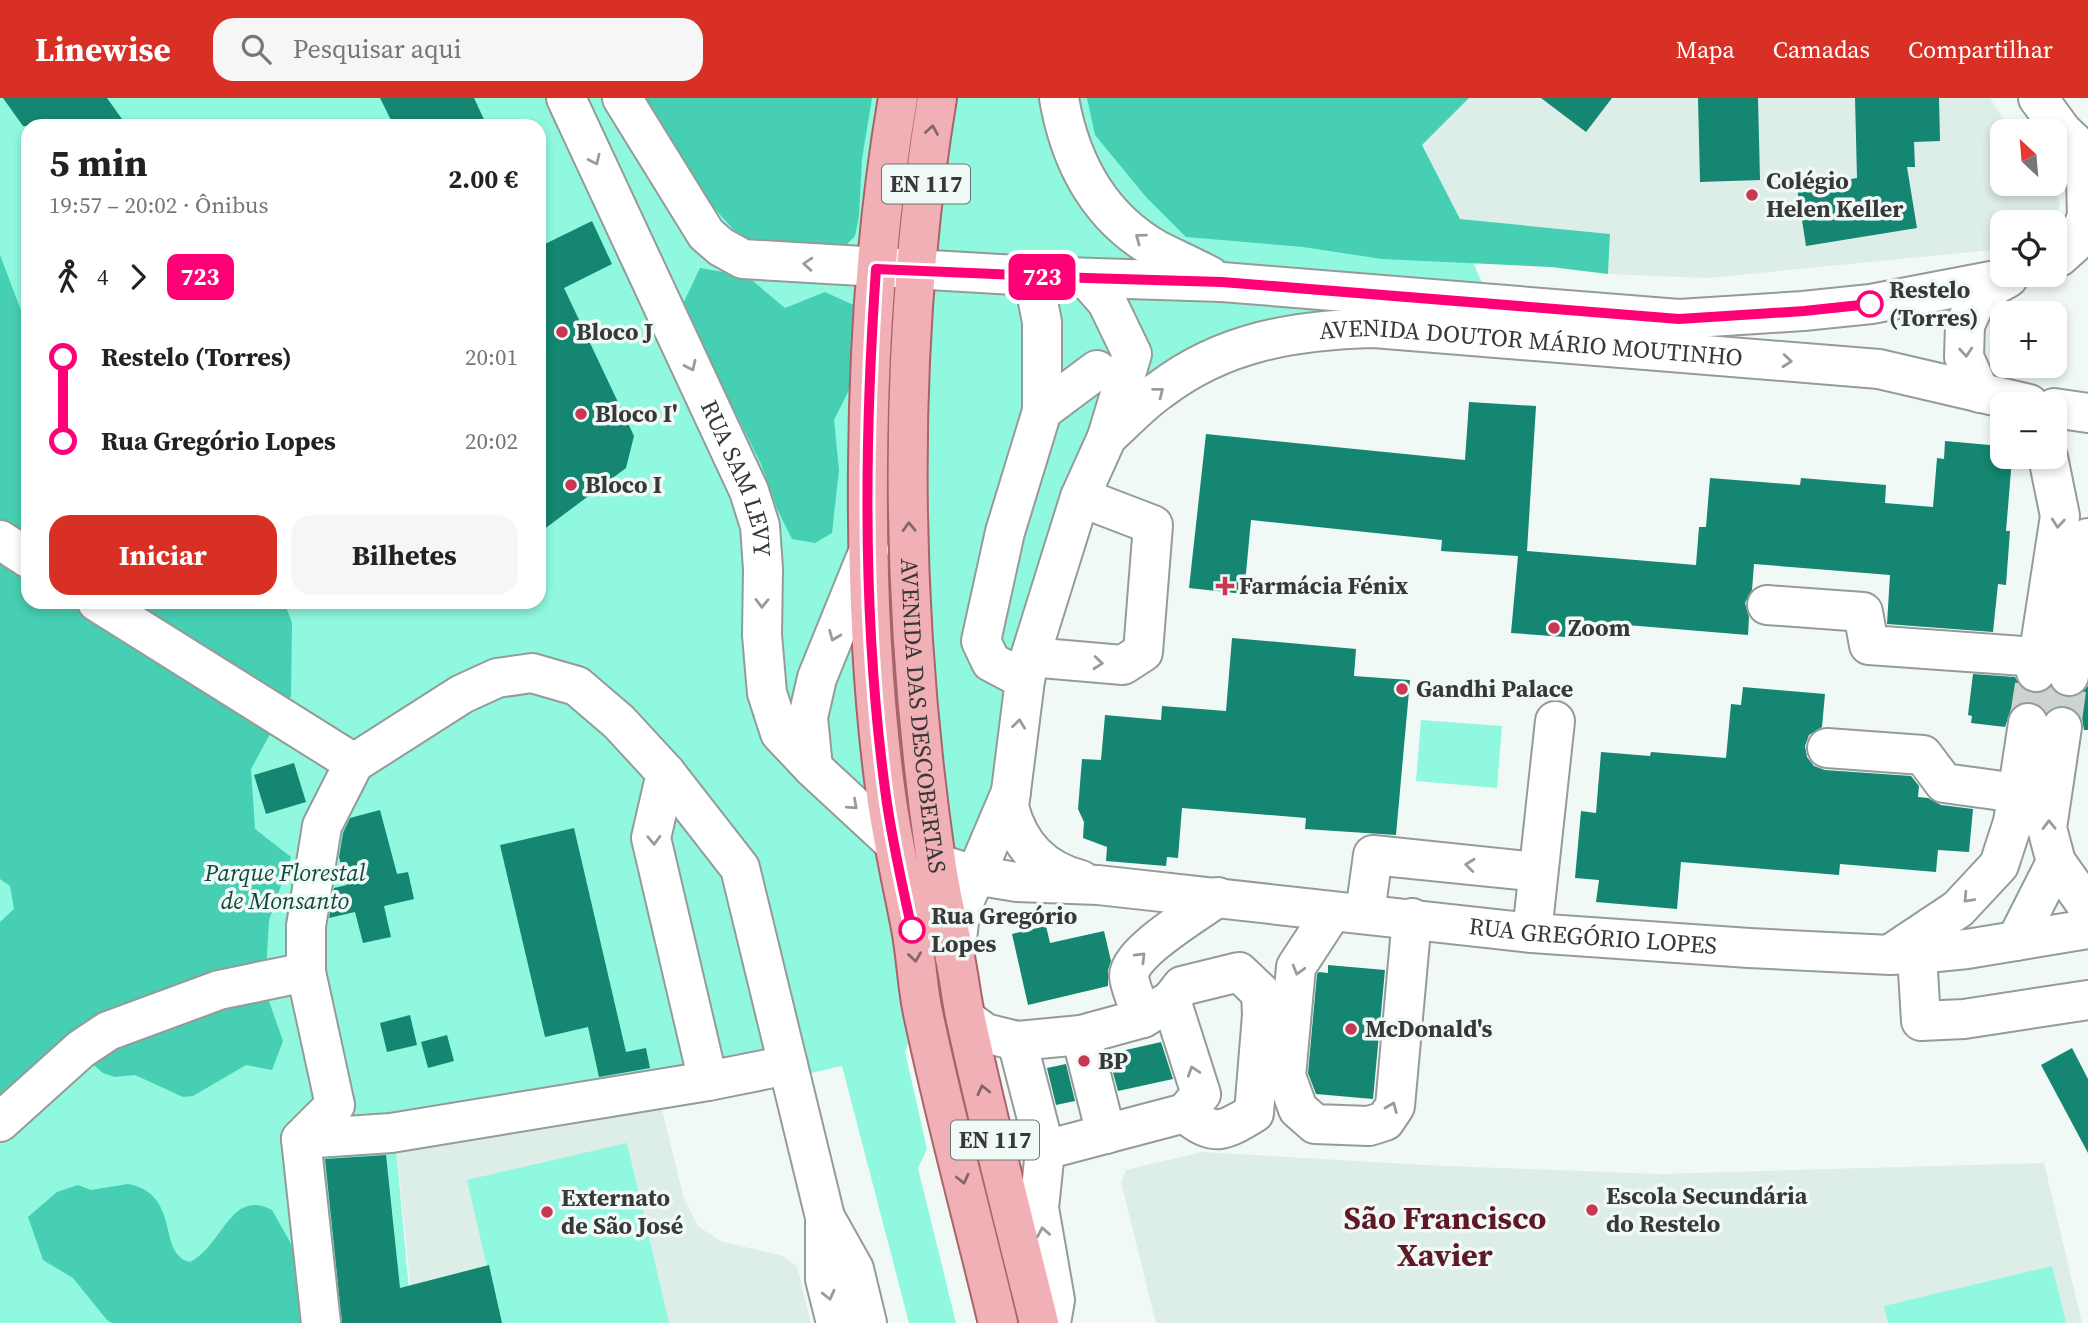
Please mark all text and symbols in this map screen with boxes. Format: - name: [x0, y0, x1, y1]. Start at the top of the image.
- search box: [213, 18, 703, 81]
- text: Linewise: [35, 27, 171, 72]
- icon: search: [237, 30, 275, 68]
- text: Pesquisar aqui: [293, 31, 461, 67]
- text: Mapa: [1676, 33, 1735, 66]
- text: Camadas: [1773, 33, 1870, 66]
- text: Compartilhar: [1908, 33, 2053, 66]
- north arrow: [1990, 119, 2067, 196]
- map controls: [1990, 119, 2067, 469]
- one-way arrow: [924, 124, 939, 136]
- text: 5 min: [49, 137, 148, 189]
- one-way arrow: [587, 153, 601, 165]
- text: 2.00 €: [448, 161, 518, 197]
- road number: EN 117: [882, 164, 970, 204]
- place label: Colégio Helen Keller: [1766, 164, 1904, 225]
- marker: Colégio Helen Keller: [1744, 187, 1760, 203]
- text: 19:57 – 20:02 · Ônibus: [49, 189, 268, 221]
- button: locate: [1990, 210, 2067, 287]
- one-way arrow: [1135, 233, 1148, 246]
- line badge: 723: [1002, 254, 1082, 300]
- one-way arrow: [803, 257, 814, 272]
- icon: walk: [49, 258, 87, 296]
- icon: forward: [119, 258, 157, 296]
- text: 723: [181, 260, 220, 293]
- text: 723: [1022, 260, 1062, 293]
- text: 4: [97, 261, 109, 293]
- place label: Restelo (Torres): [1889, 273, 1979, 334]
- marker: Restelo (Torres): [1857, 291, 1883, 317]
- button: +: [1990, 301, 2067, 378]
- street label: AVENIDA DOUTOR MÁRIO MOUTINHO: [1317, 311, 1744, 374]
- place label: Bloco J: [576, 315, 653, 348]
- marker: Bloco J: [554, 324, 570, 340]
- text: Restelo (Torres): [101, 339, 292, 375]
- text: 20:01: [465, 341, 518, 373]
- one-way arrow: [1958, 347, 1973, 358]
- one-way arrow: [1782, 353, 1793, 368]
- one-way arrow: [683, 359, 697, 371]
- one-way arrow: [1151, 387, 1163, 400]
- button: −: [1990, 392, 2067, 469]
- street label: RUA SAM LEVY: [693, 394, 779, 558]
- place label: Bloco I': [595, 397, 678, 430]
- marker: Bloco I': [573, 406, 589, 422]
- text: Rua Gregório Lopes: [101, 423, 336, 459]
- text: 20:02: [465, 425, 518, 457]
- place label: Bloco I: [585, 468, 662, 501]
- marker: Bloco I: [563, 477, 579, 493]
- button: Iniciar: [49, 515, 277, 595]
- button: Bilhetes: [291, 515, 518, 595]
- one-way arrow: [2051, 518, 2066, 529]
- one-way arrow: [902, 521, 917, 532]
- street label: AVENIDA DAS DESCOBERTAS: [893, 558, 955, 875]
- place label: Farmácia Fénix: [1239, 569, 1409, 602]
- marker: Farmácia Fénix: [1217, 578, 1233, 594]
- one-way arrow: [754, 599, 770, 609]
- place label: Zoom: [1568, 611, 1631, 644]
- marker: Zoom: [1546, 620, 1562, 636]
- one-way arrow: [828, 628, 842, 641]
- one-way arrow: [1093, 655, 1104, 670]
- place label: Gandhi Palace: [1416, 672, 1573, 705]
- marker: Gandhi Palace: [1394, 681, 1410, 697]
- one-way arrow: [1012, 718, 1027, 730]
- one-way arrow: [845, 797, 858, 810]
- one-way arrow: [2042, 820, 2057, 831]
- one-way arrow: [646, 835, 661, 846]
- park label: Parque Florestal de Monsanto: [204, 856, 366, 917]
- one-way arrow: [1465, 858, 1476, 873]
- one-way arrow: [1964, 890, 1976, 903]
- place label: Rua Gregório Lopes: [931, 899, 1077, 960]
- street label: RUA GREGÓRIO LOPES: [1467, 909, 1718, 962]
- marker: Rua Gregório Lopes: [899, 917, 925, 943]
- one-way arrow: [908, 951, 923, 963]
- one-way arrow: [1132, 952, 1145, 965]
- one-way arrow: [1292, 964, 1306, 976]
- place label: McDonald's: [1365, 1012, 1493, 1045]
- marker: McDonald's: [1343, 1021, 1359, 1037]
- place label: BP: [1098, 1044, 1128, 1077]
- marker: BP: [1076, 1053, 1092, 1069]
- one-way arrow: [1187, 1065, 1202, 1077]
- one-way arrow: [977, 1084, 991, 1096]
- one-way arrow: [1383, 1102, 1397, 1114]
- road number: EN 117: [951, 1121, 1039, 1160]
- one-way arrow: [955, 1173, 969, 1185]
- place label: Escola Secundária do Restelo: [1606, 1179, 1808, 1240]
- place label: Externato de São José: [561, 1181, 683, 1242]
- district label: São Francisco Xavier: [1344, 1196, 1546, 1277]
- marker: Escola Secundária do Restelo: [1584, 1202, 1600, 1218]
- marker: Externato de São José: [539, 1204, 555, 1220]
- one-way arrow: [1037, 1226, 1052, 1238]
- one-way arrow: [821, 1289, 835, 1301]

